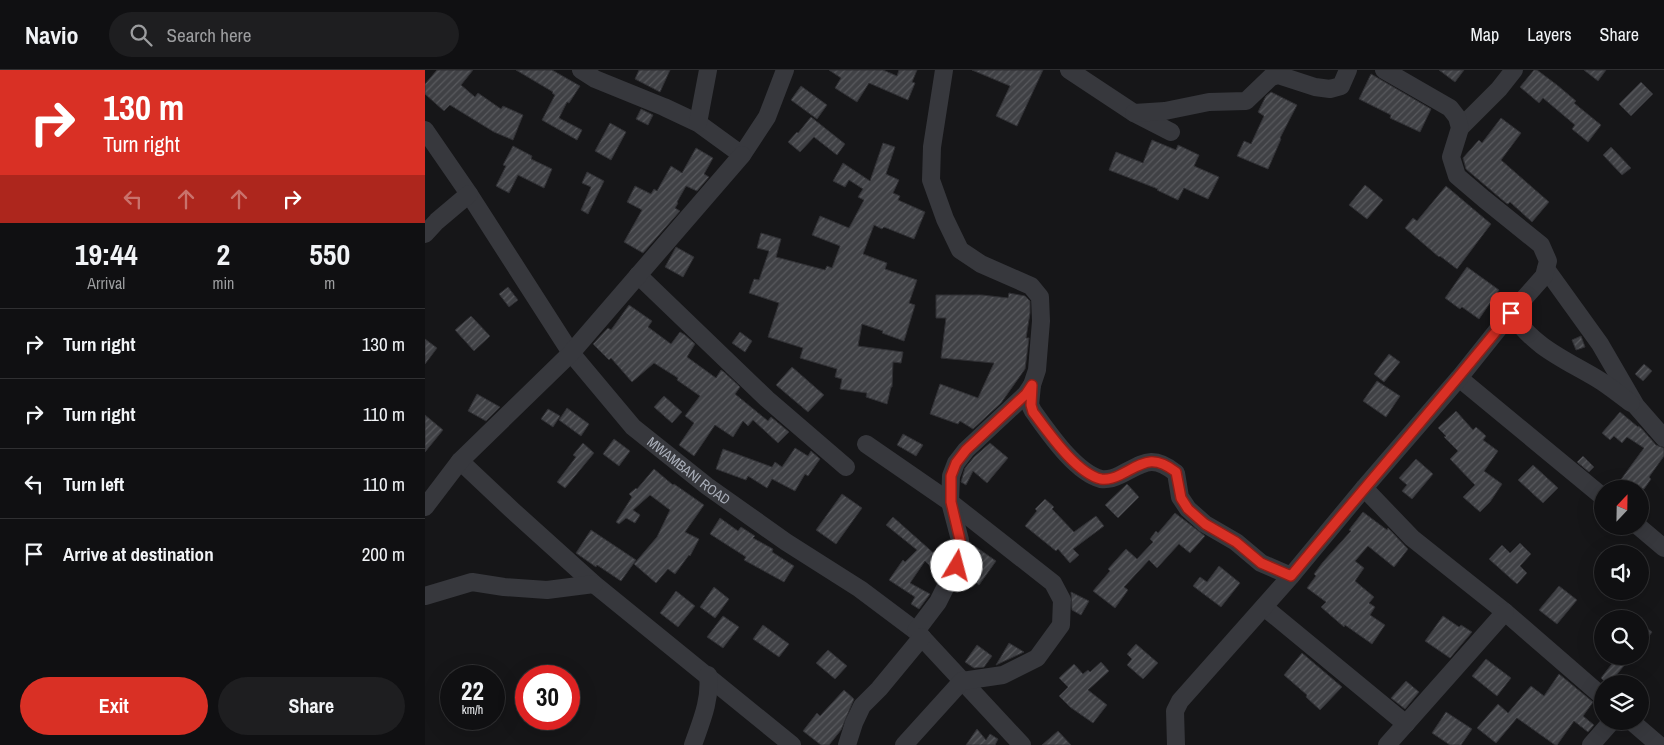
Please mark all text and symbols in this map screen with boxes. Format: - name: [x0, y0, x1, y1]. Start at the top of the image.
- search box: [109, 12, 459, 57]
- text: Navio: [25, 19, 79, 51]
- icon: search: [127, 21, 155, 49]
- text: Search here: [167, 22, 251, 48]
- text: Map: [1471, 22, 1499, 47]
- text: Layers: [1527, 22, 1572, 47]
- text: Share: [1600, 22, 1639, 47]
- text: 130 m: [103, 84, 184, 131]
- icon: right: [20, 90, 85, 155]
- text: Turn right: [103, 129, 180, 159]
- icon: left: [119, 185, 147, 213]
- icon: ahead: [172, 185, 200, 213]
- icon: ahead: [225, 185, 253, 213]
- icon: right: [278, 185, 306, 213]
- text: 19:44: [75, 234, 138, 274]
- text: 2: [217, 234, 230, 274]
- text: 550: [309, 234, 350, 274]
- text: Arrival: [87, 272, 125, 294]
- text: min: [212, 272, 234, 294]
- text: m: [324, 272, 335, 294]
- pin: [1490, 292, 1532, 334]
- icon: arrive: [1497, 299, 1525, 327]
- icon: right: [20, 330, 48, 358]
- text: Turn right: [63, 331, 135, 357]
- text: 130 m: [362, 331, 405, 357]
- icon: right: [20, 400, 48, 428]
- text: Turn right: [63, 401, 135, 427]
- text: 110 m: [363, 401, 405, 427]
- street label: MWAMBANI ROAD: [644, 433, 734, 509]
- icon: left: [20, 470, 48, 498]
- text: Turn left: [63, 471, 124, 497]
- text: 110 m: [363, 471, 405, 497]
- north arrow: [1594, 480, 1649, 535]
- map controls: [1594, 480, 1649, 730]
- position arrow: [930, 539, 982, 591]
- icon: arrive: [20, 540, 48, 568]
- text: Arrive at destination: [63, 541, 214, 567]
- text: 200 m: [362, 541, 405, 567]
- button: sound: [1594, 545, 1649, 600]
- button: search: [1594, 610, 1649, 665]
- speed limit sign: 30: [515, 665, 580, 730]
- text: 22: [461, 674, 484, 708]
- button: layers: [1594, 675, 1649, 730]
- button: Exit: [20, 677, 208, 735]
- button: Share: [218, 677, 405, 735]
- text: km/h: [462, 702, 483, 718]

